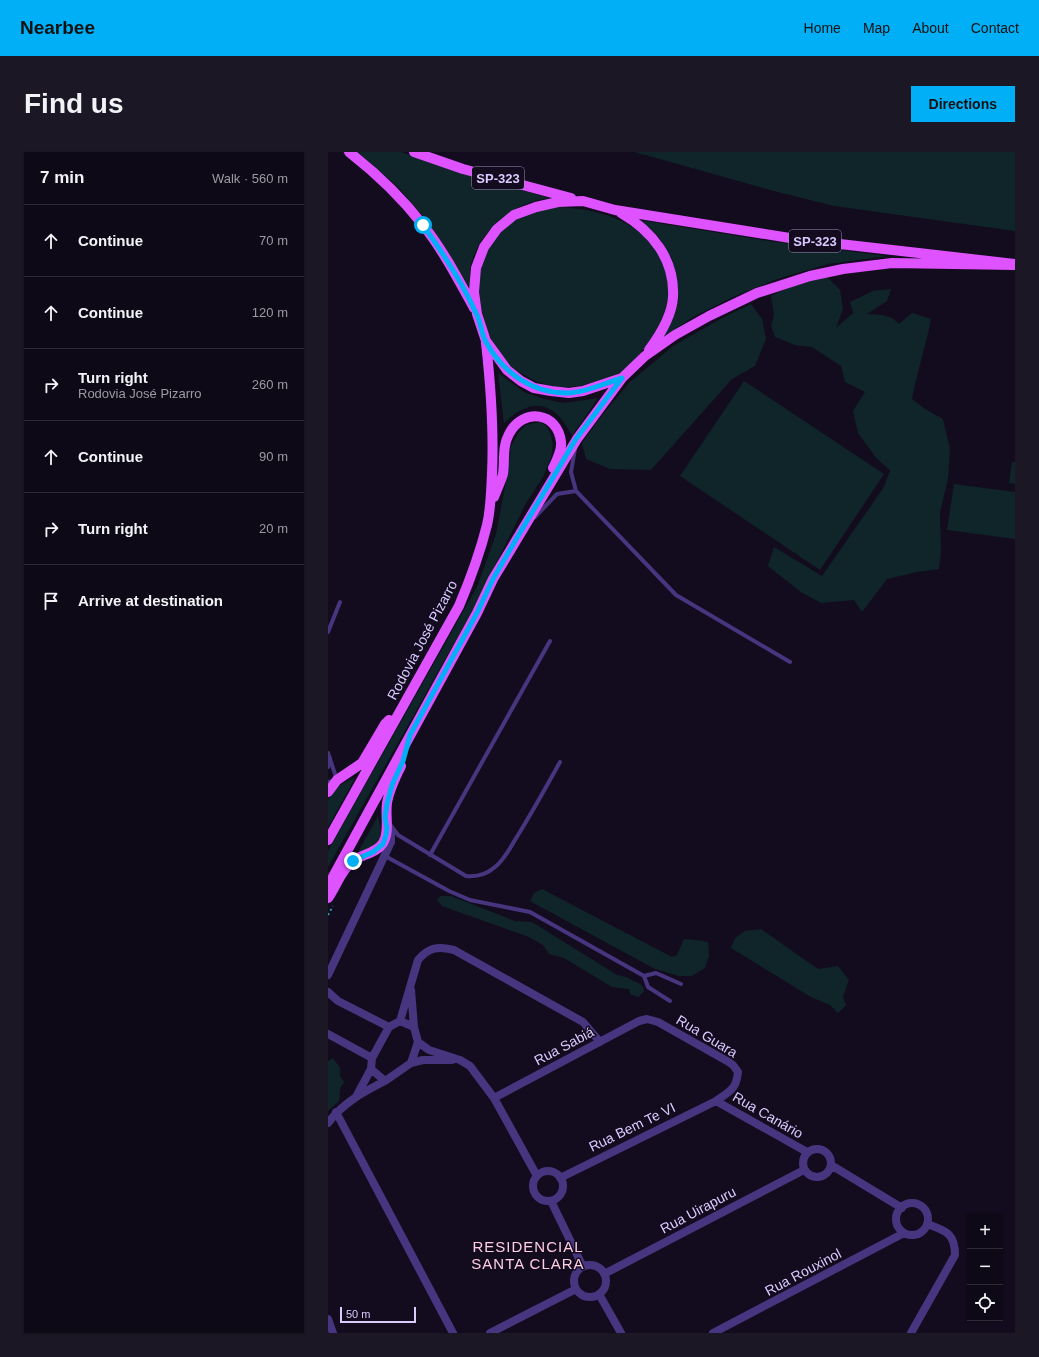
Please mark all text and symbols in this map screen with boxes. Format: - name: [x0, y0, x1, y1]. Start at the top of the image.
- text: Nearbee: [20, 17, 95, 38]
- text: Home: [804, 20, 841, 36]
- text: Map: [863, 20, 890, 36]
- text: About: [912, 20, 949, 36]
- text: Contact: [971, 20, 1019, 36]
- button: Directions: [911, 86, 1015, 122]
- text: Find us: [24, 88, 124, 119]
- road number: SP-323: [472, 167, 524, 189]
- text: 7 min: [40, 168, 84, 187]
- text: Walk · 560 m: [212, 171, 288, 186]
- route start: [414, 216, 432, 234]
- icon: ahead: [40, 230, 62, 252]
- road number: SP-323: [789, 230, 841, 252]
- text: Continue: [78, 232, 143, 249]
- text: 70 m: [259, 233, 288, 248]
- icon: ahead: [40, 302, 62, 324]
- text: Continue: [78, 304, 143, 321]
- text: 120 m: [252, 305, 288, 320]
- text: Turn right: [78, 369, 148, 386]
- icon: right: [40, 374, 62, 396]
- text: 260 m: [252, 377, 288, 392]
- text: Rodovia José Pizarro: [78, 386, 202, 401]
- icon: ahead: [40, 446, 62, 468]
- text: Continue: [78, 448, 143, 465]
- text: 90 m: [259, 449, 288, 464]
- icon: right: [40, 518, 62, 540]
- text: Turn right: [78, 520, 148, 537]
- text: 20 m: [259, 521, 288, 536]
- street label: Rodovia José Pizarro: [384, 577, 460, 702]
- icon: arrive: [40, 590, 62, 612]
- text: Arrive at destination: [78, 592, 223, 609]
- route end: [344, 852, 362, 870]
- street label: Rua Guara: [674, 1012, 741, 1061]
- street label: Rua Sabiá: [531, 1023, 597, 1068]
- street label: Rua Canário: [730, 1088, 806, 1142]
- street label: Rua Bem Te VI: [586, 1099, 678, 1155]
- street label: Rua Uirapuru: [657, 1183, 739, 1237]
- map controls: [967, 1213, 1003, 1321]
- button: +: [967, 1213, 1003, 1249]
- district label: RESIDENCIAL SANTA CLARA: [471, 1238, 585, 1272]
- street label: Rua Rouxinol: [762, 1245, 844, 1299]
- button: −: [967, 1249, 1003, 1285]
- button: locate: [967, 1285, 1003, 1321]
- scale bar: [340, 1305, 416, 1324]
- text: 50 m: [346, 1308, 370, 1320]

